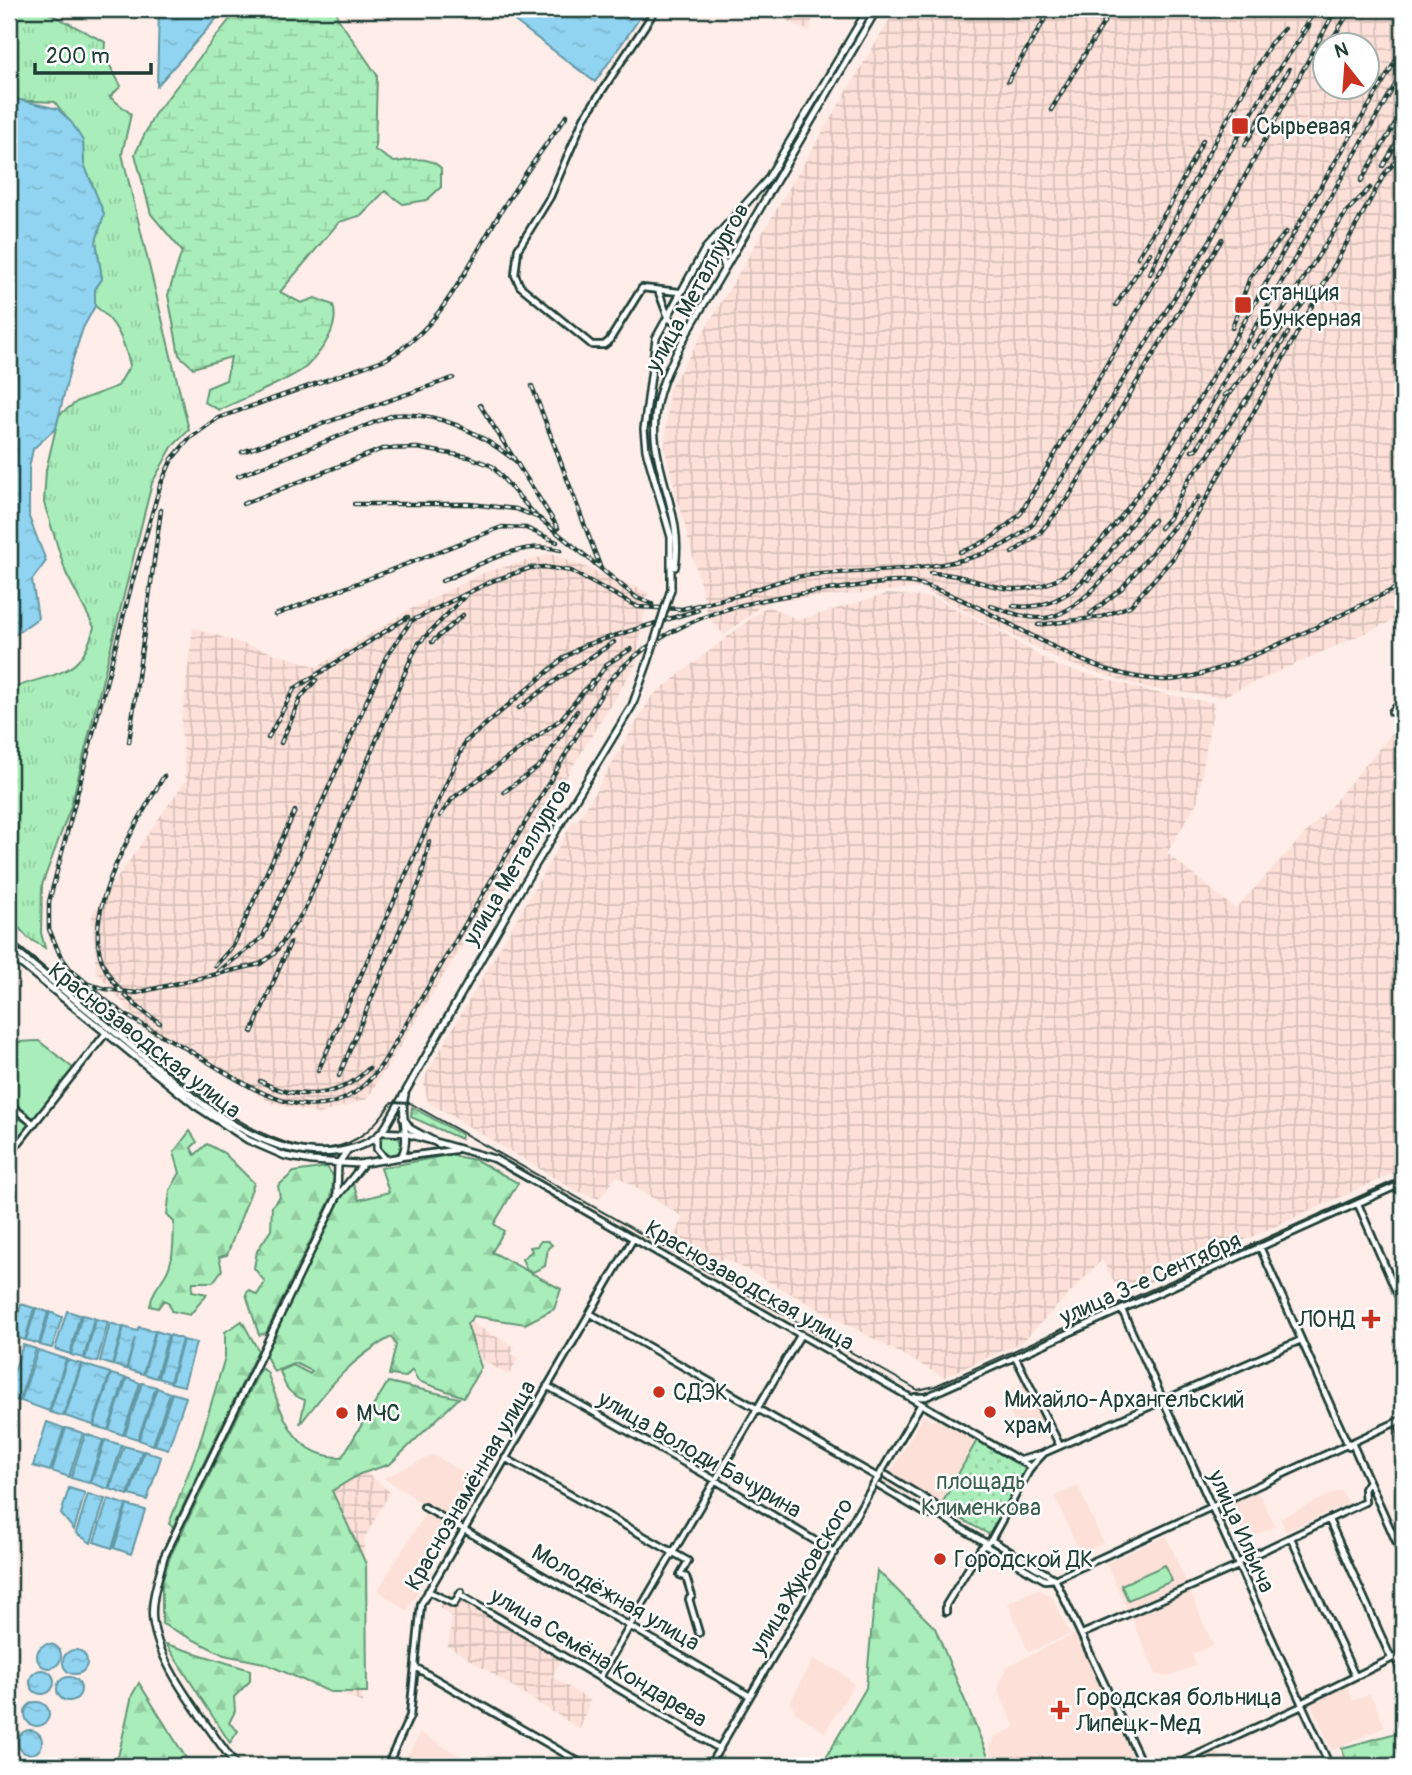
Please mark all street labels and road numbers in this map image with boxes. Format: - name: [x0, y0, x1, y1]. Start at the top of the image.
- street label: улица Металлургов: [639, 198, 756, 378]
- street label: улица Металлургов: [456, 774, 578, 951]
- street label: Краснозаводская улица: [42, 956, 247, 1125]
- street label: Краснозаводская улица: [640, 1214, 860, 1357]
- street label: улица 3-е Сентября: [1054, 1225, 1245, 1332]
- street label: Краснознамённая улица: [398, 1375, 542, 1595]
- street label: улица Володи Бачурина: [592, 1384, 807, 1525]
- street label: улица Ильича: [1201, 1464, 1281, 1597]
- street label: улица Жуковского: [743, 1493, 860, 1661]
- street label: Молодёжная улица: [526, 1537, 705, 1657]
- street label: улица Семёна Кондарева: [484, 1581, 713, 1734]

